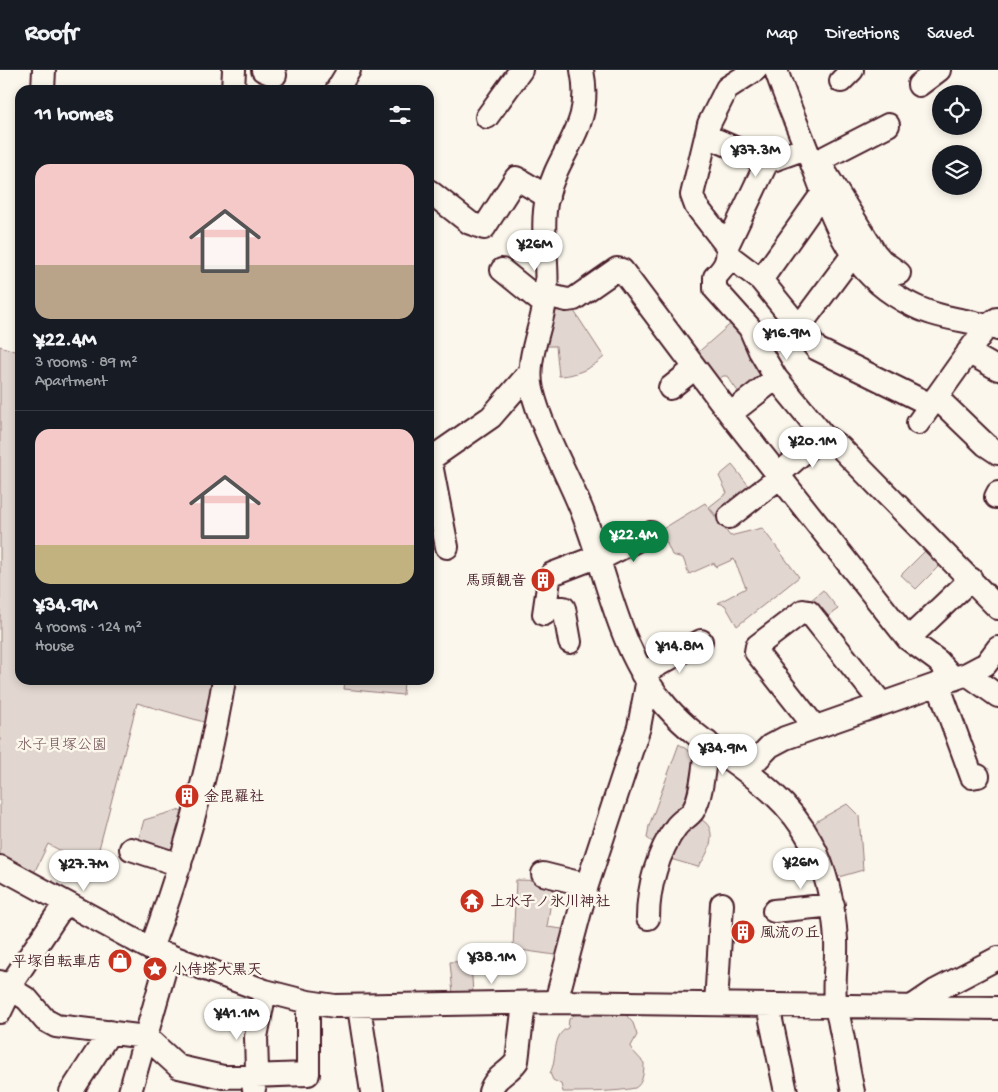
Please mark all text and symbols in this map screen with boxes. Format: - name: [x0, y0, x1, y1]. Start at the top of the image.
- text: Roofr: [25, 20, 78, 49]
- text: Map: [766, 24, 798, 45]
- text: Directions: [826, 24, 899, 45]
- text: Saved: [927, 24, 973, 45]
- map controls: [932, 85, 982, 195]
- button: locate: [932, 85, 982, 135]
- icon: filters: [386, 101, 414, 129]
- text: 11 homes: [35, 103, 113, 128]
- pin: ¥37.3M: [715, 136, 797, 178]
- text: ¥37.3M: [732, 142, 780, 161]
- button: layers: [932, 145, 982, 195]
- icon: home: [180, 196, 270, 286]
- pin: ¥26M: [505, 230, 565, 272]
- text: ¥26M: [518, 236, 552, 255]
- pin: ¥16.9M: [746, 318, 828, 361]
- text: ¥16.9M: [764, 325, 810, 344]
- text: ¥22.4M: [35, 329, 96, 354]
- text: 3 rooms · 89 m²: [35, 354, 137, 373]
- text: Apartment: [35, 373, 107, 392]
- pin: ¥20.1M: [772, 426, 854, 469]
- text: ¥20.1M: [790, 433, 836, 452]
- icon: home: [180, 462, 270, 552]
- pin: ¥22.4M: [593, 520, 675, 563]
- text: ¥22.4M: [611, 527, 657, 546]
- building icon: 馬頭観音: [530, 567, 556, 593]
- place label: 馬頭観音: [466, 572, 526, 591]
- text: ¥34.9M: [35, 594, 97, 619]
- text: 4 rooms · 124 m²: [35, 619, 142, 638]
- pin: ¥14.8M: [639, 632, 721, 674]
- text: House: [35, 638, 74, 657]
- text: ¥14.8M: [657, 638, 703, 657]
- pin: ¥34.9M: [682, 734, 764, 776]
- park label: 水子貝塚公園: [17, 737, 107, 755]
- text: ¥34.9M: [699, 740, 747, 759]
- building icon: 金毘羅社: [174, 783, 200, 809]
- place label: 金毘羅社: [204, 788, 264, 807]
- pin: ¥26M: [771, 848, 831, 890]
- pin: ¥27.7M: [43, 850, 125, 892]
- text: ¥26M: [784, 854, 818, 873]
- text: ¥27.7M: [60, 856, 108, 875]
- temple icon: 上水子ノ氷川神社: [459, 888, 485, 914]
- place label: 上水子ノ氷川神社: [490, 893, 610, 912]
- building icon: 風流の丘: [730, 919, 756, 945]
- place label: 風流の丘: [760, 924, 820, 943]
- pin: ¥38.1M: [451, 942, 533, 985]
- shop icon: 平塚自転車店: [107, 948, 133, 974]
- text: ¥38.1M: [468, 949, 516, 968]
- place label: 平塚自転車店: [12, 953, 102, 972]
- place icon: 小侍塔大黒天: [142, 956, 168, 982]
- place label: 小侍塔大黒天: [172, 961, 262, 980]
- pin: ¥41.1M: [196, 998, 278, 1041]
- text: ¥41.1M: [215, 1005, 259, 1024]

